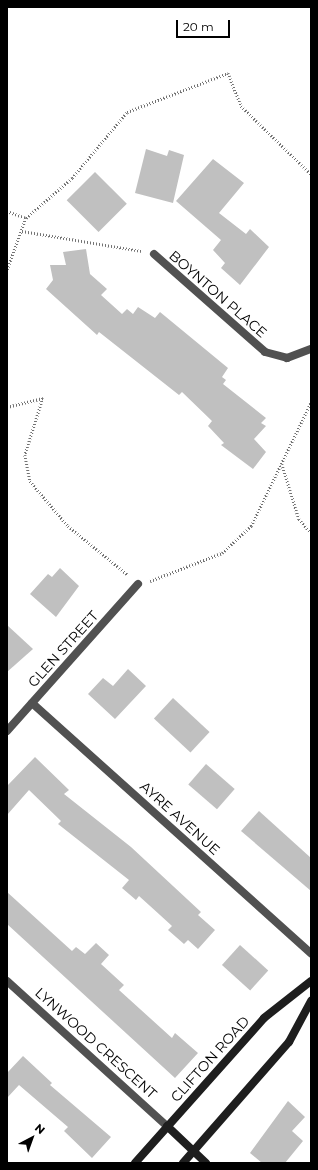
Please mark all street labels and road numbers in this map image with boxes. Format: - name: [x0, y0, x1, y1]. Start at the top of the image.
- street label: BOYNTON PLACE: [166, 247, 270, 341]
- street label: GLEN STREET: [24, 607, 102, 691]
- street label: AYRE AVENUE: [137, 778, 223, 858]
- street label: LYNWOOD CRESCENT: [32, 984, 160, 1102]
- street label: CLIFTON ROAD: [167, 1013, 253, 1105]

